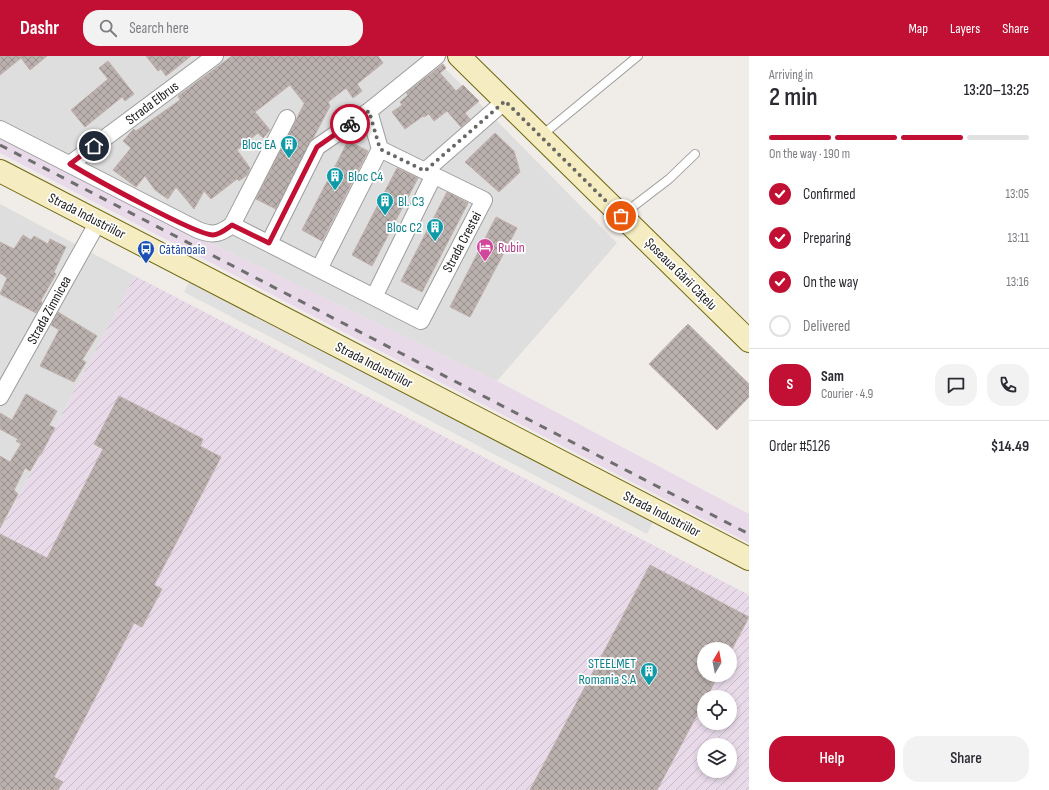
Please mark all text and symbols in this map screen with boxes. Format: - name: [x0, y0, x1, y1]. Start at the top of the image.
- search box: [83, 10, 363, 46]
- text: Dashr: [20, 17, 59, 40]
- icon: search: [97, 17, 119, 39]
- text: Search here: [129, 19, 189, 38]
- text: Map: [908, 20, 928, 37]
- text: Layers: [950, 20, 980, 37]
- text: Share: [1002, 20, 1029, 37]
- text: Arriving in: [769, 67, 813, 83]
- street label: Strada Elbrus: [122, 78, 182, 128]
- text: 13:20–13:25: [964, 81, 1029, 100]
- text: 2 min: [769, 82, 818, 113]
- courier: [330, 104, 370, 144]
- icon: bike: [339, 113, 361, 135]
- pin: [77, 129, 111, 163]
- building icon: Bloc EA: [279, 134, 299, 159]
- icon: home: [83, 135, 105, 157]
- place label: Bloc EA: [242, 136, 277, 153]
- text: On the way · 190 m: [769, 146, 850, 162]
- building icon: Bloc C4: [325, 166, 345, 191]
- place label: Bloc C4: [348, 168, 383, 185]
- icon: check: [769, 183, 791, 205]
- text: Confirmed: [803, 185, 856, 204]
- text: 13:05: [1006, 186, 1029, 202]
- street label: Strada Industriilor: [46, 189, 128, 243]
- building icon: Bl. C3: [375, 191, 395, 216]
- place label: Bl. C3: [398, 193, 424, 210]
- pin: [604, 199, 638, 233]
- icon: bag: [610, 205, 632, 227]
- street label: Strada Crestei: [439, 209, 485, 275]
- building icon: Bloc C2: [425, 217, 445, 242]
- place label: Bloc C2: [387, 219, 422, 236]
- icon: check: [769, 227, 791, 249]
- text: Preparing: [803, 229, 851, 248]
- text: 13:11: [1007, 230, 1029, 246]
- street label: Șoseaua Gării Cățelu: [641, 234, 721, 314]
- hotel icon: Rubin: [475, 237, 495, 262]
- bus stop icon: Cătănoaia: [136, 239, 156, 264]
- place label: Rubin: [498, 239, 525, 256]
- place label: Cătănoaia: [159, 241, 206, 258]
- icon: check: [769, 271, 791, 293]
- street label: Strada Zimnicea: [23, 273, 75, 347]
- text: On the way: [803, 273, 858, 292]
- text: 13:16: [1006, 274, 1029, 290]
- text: Delivered: [803, 317, 850, 336]
- street label: Strada Industriilor: [333, 338, 415, 392]
- button: chat: [935, 364, 977, 406]
- button: phone: [987, 364, 1029, 406]
- text: Sam: [821, 367, 844, 386]
- text: S: [787, 375, 793, 394]
- text: Courier · 4.9: [821, 386, 873, 402]
- text: Order #5126: [769, 437, 830, 456]
- text: $14.49: [991, 437, 1029, 456]
- street label: Strada Industriilor: [621, 487, 703, 541]
- north arrow: [697, 642, 737, 682]
- map controls: [697, 642, 737, 778]
- place label: STEELMET Romania S.A: [579, 655, 637, 688]
- building icon: STEELMET Romania S.A: [639, 661, 659, 686]
- button: locate: [697, 690, 737, 730]
- button: Help: [769, 736, 895, 782]
- button: Share: [903, 736, 1029, 782]
- button: layers: [697, 738, 737, 778]

